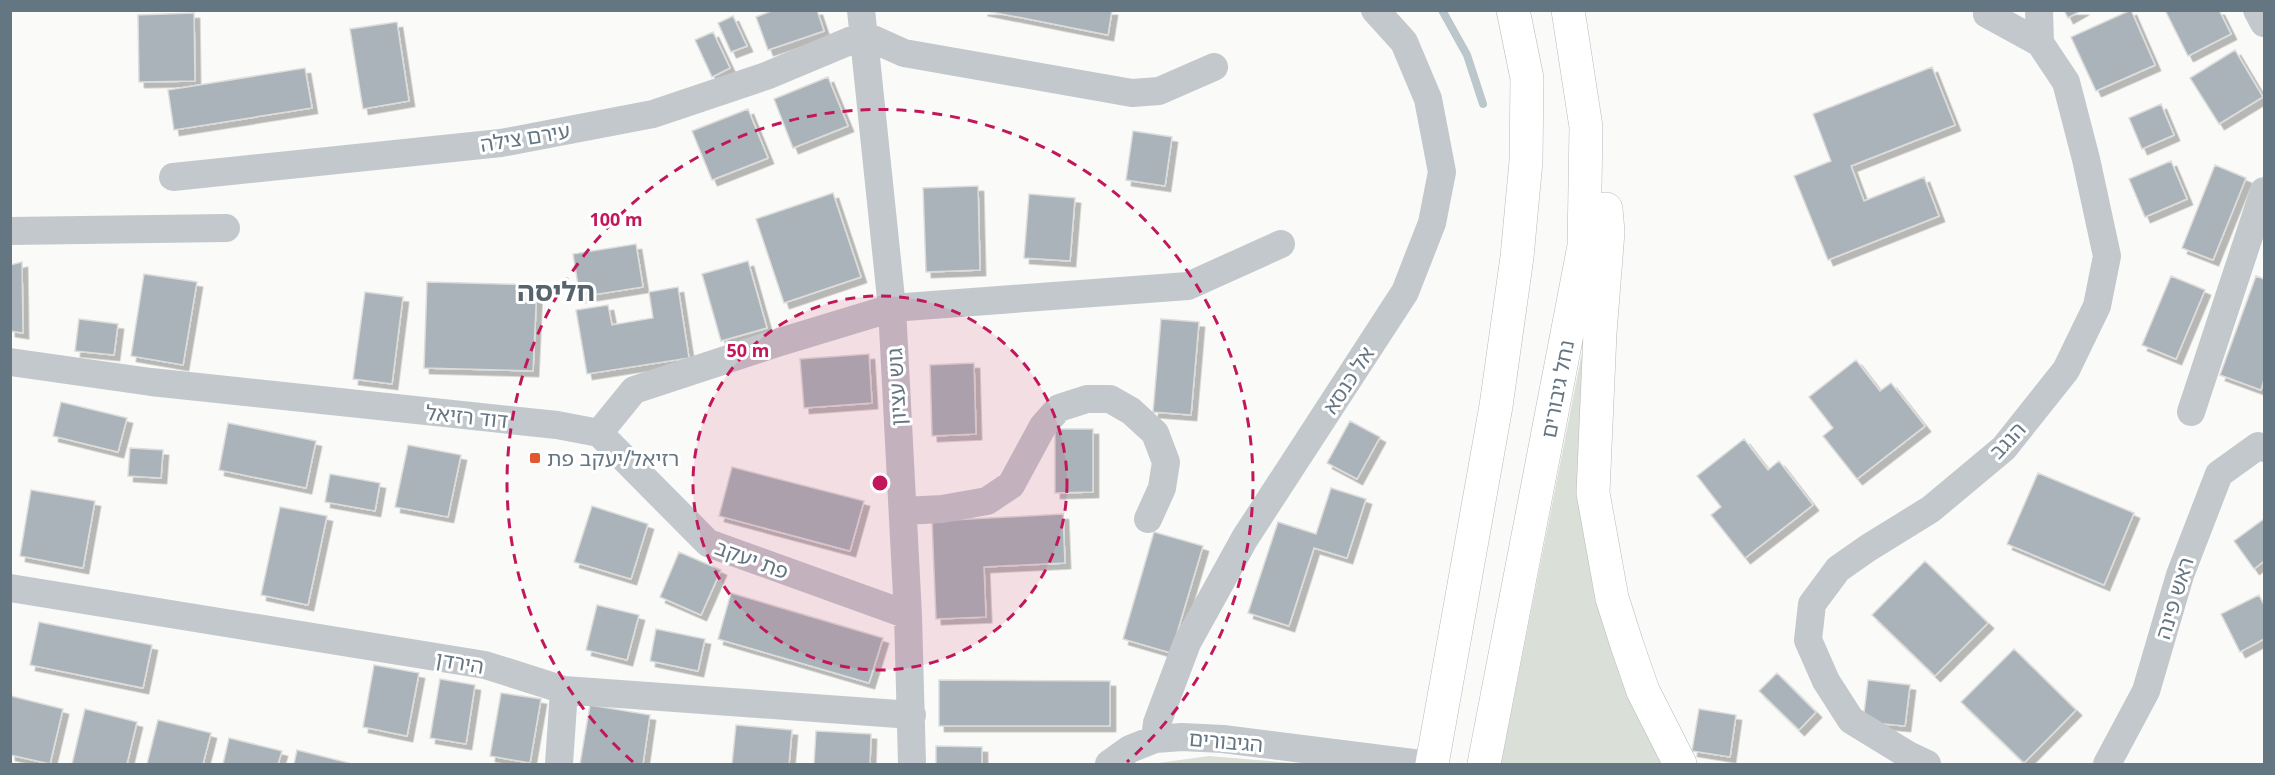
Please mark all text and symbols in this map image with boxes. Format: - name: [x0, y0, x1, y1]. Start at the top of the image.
- street label: עירם צילה: [478, 116, 572, 158]
- text: 100 m: [589, 207, 643, 231]
- district label: חליסה: [517, 272, 595, 309]
- text: 50 m: [727, 338, 769, 362]
- street label: נחל גיבורים: [1534, 338, 1580, 440]
- street label: אל כנסא: [1316, 341, 1380, 419]
- street label: גוש עציון: [880, 347, 912, 427]
- street label: דוד רזיאל: [424, 398, 510, 434]
- street label: הנגב: [1983, 415, 2031, 465]
- place label: רזיאל/יעקב פת: [547, 444, 679, 472]
- marker: רזיאל/יעקב פת: [528, 451, 542, 465]
- centre of rings: [870, 473, 890, 493]
- street label: פת יעקב: [711, 533, 793, 585]
- street label: ראש פינה: [2148, 553, 2200, 643]
- street label: הירדן: [434, 644, 486, 680]
- street label: הגיבורים: [1188, 724, 1264, 758]

